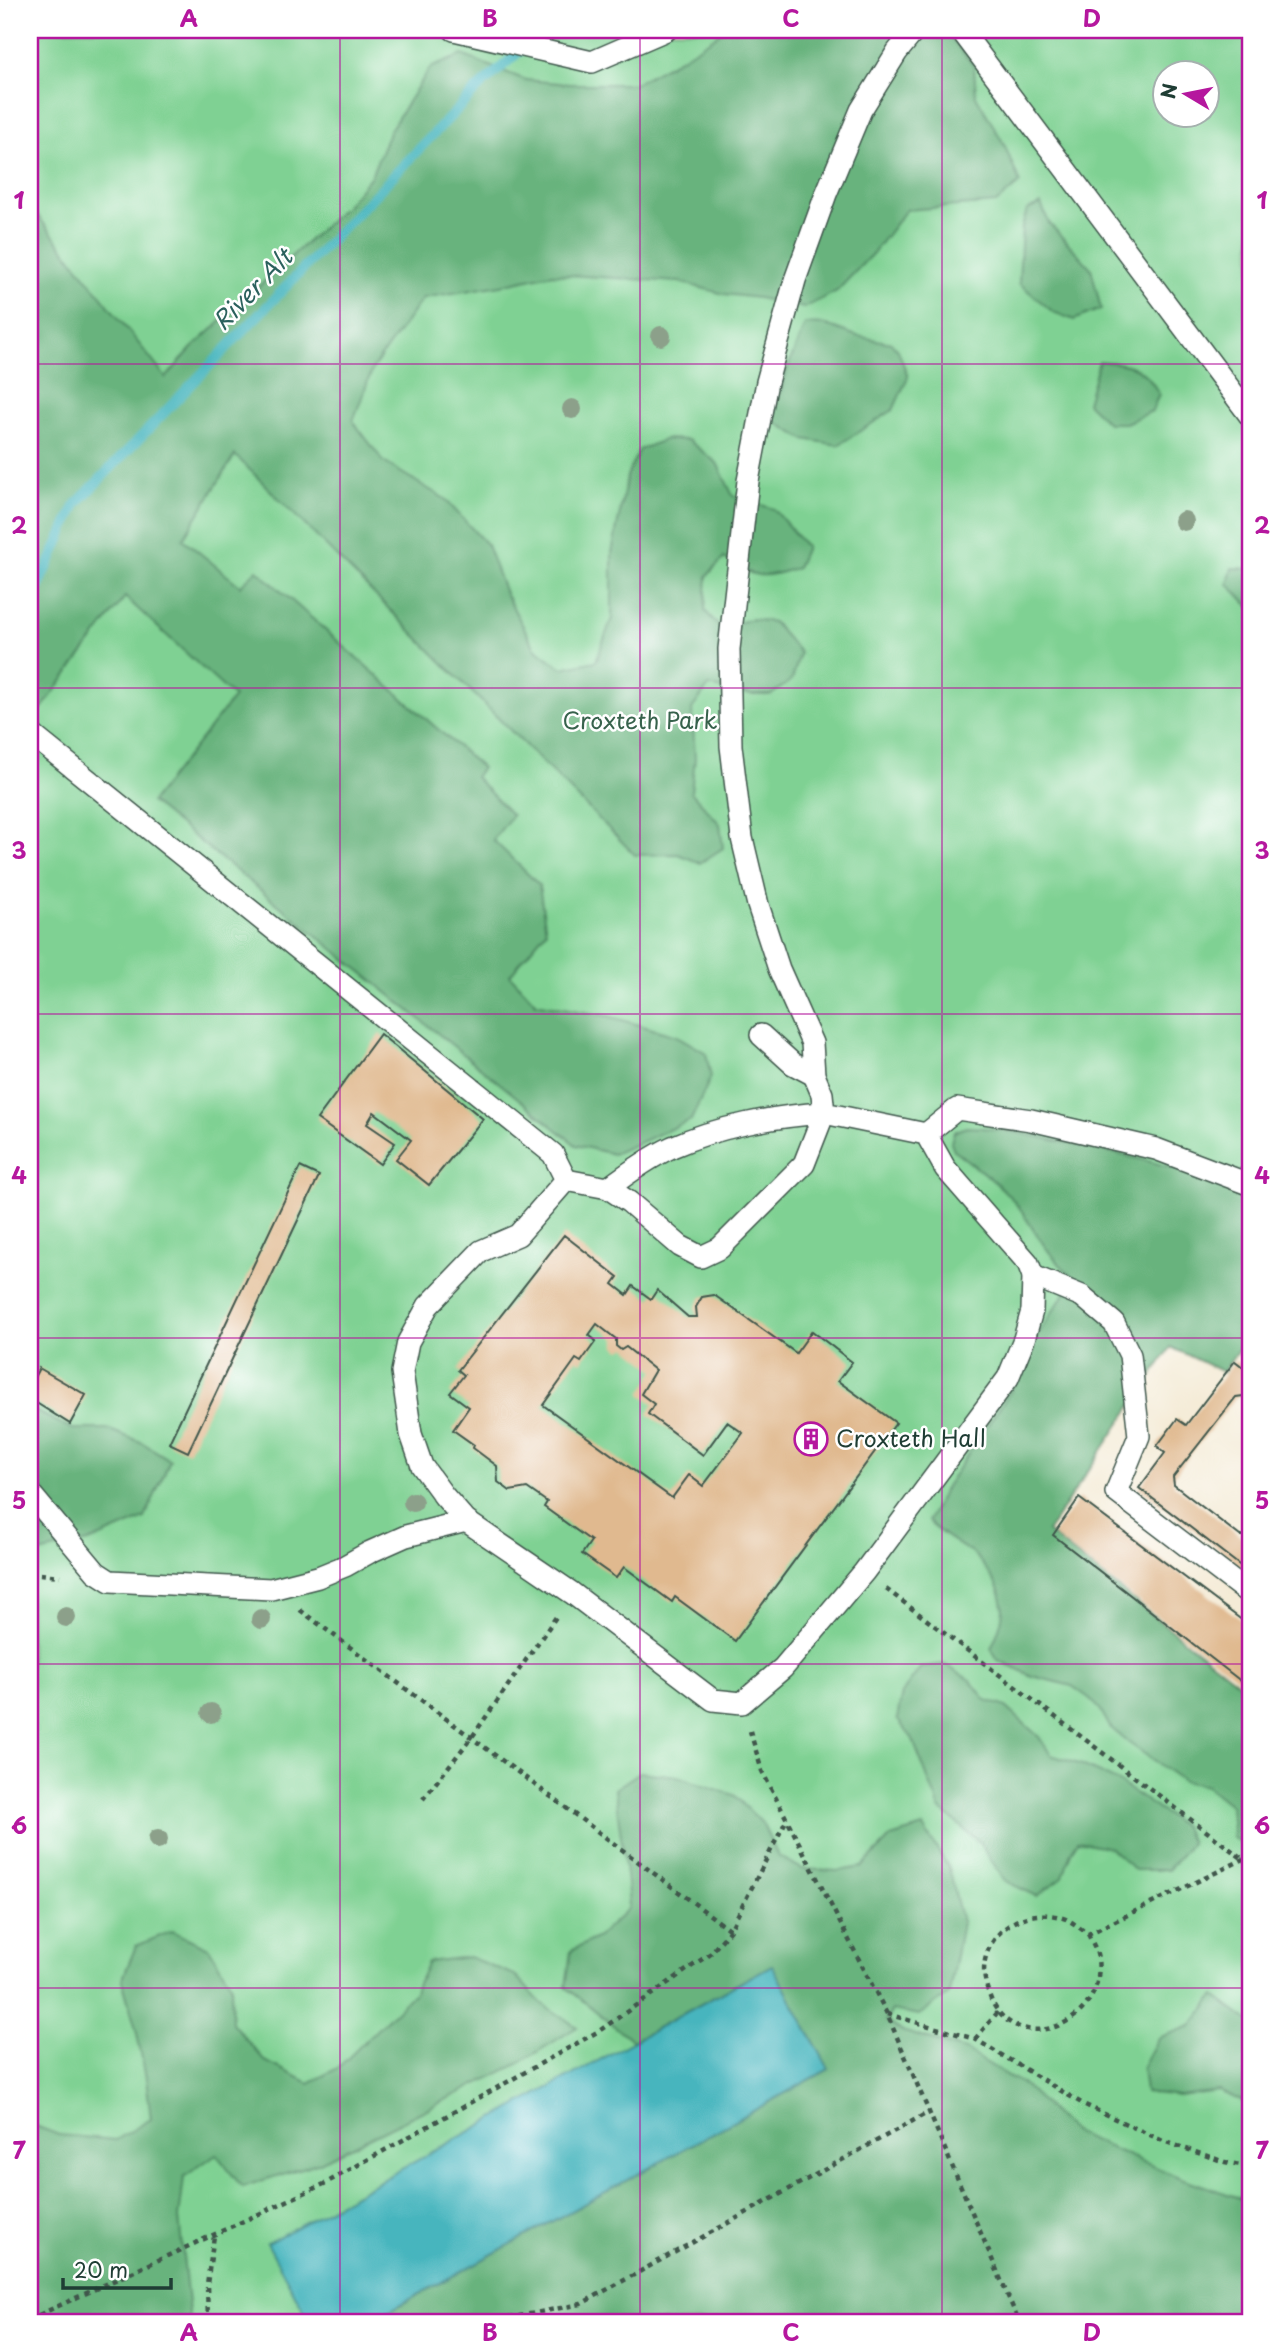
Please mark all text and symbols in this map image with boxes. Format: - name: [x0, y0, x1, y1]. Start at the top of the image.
- text: A: [180, 0, 198, 35]
- text: B: [482, 0, 498, 35]
- text: C: [782, 0, 800, 35]
- text: D: [1083, 0, 1101, 35]
- north arrow: [1152, 60, 1222, 130]
- text: N: [1153, 81, 1183, 101]
- text: 1: [14, 182, 25, 217]
- text: 1: [1257, 182, 1268, 217]
- water label: River Alt: [203, 238, 302, 338]
- text: 2: [11, 507, 27, 542]
- text: 2: [1254, 507, 1270, 542]
- park label: Croxteth Park: [563, 702, 717, 737]
- text: 3: [11, 832, 27, 867]
- text: 3: [1254, 832, 1270, 867]
- text: 4: [11, 1157, 27, 1192]
- text: 4: [1254, 1157, 1270, 1192]
- building icon: Croxteth Hall: [792, 1420, 830, 1458]
- place label: Croxteth Hall: [836, 1420, 986, 1455]
- text: 5: [12, 1482, 26, 1517]
- text: 5: [1255, 1482, 1269, 1517]
- text: 6: [11, 1807, 27, 1842]
- text: 6: [1254, 1807, 1270, 1842]
- text: 7: [12, 2132, 26, 2167]
- text: 7: [1255, 2132, 1269, 2167]
- scale bar: [63, 2247, 172, 2291]
- text: 20 m: [74, 2253, 128, 2285]
- text: A: [180, 2314, 198, 2349]
- text: B: [482, 2314, 498, 2349]
- text: C: [782, 2314, 800, 2349]
- text: D: [1083, 2314, 1101, 2349]

